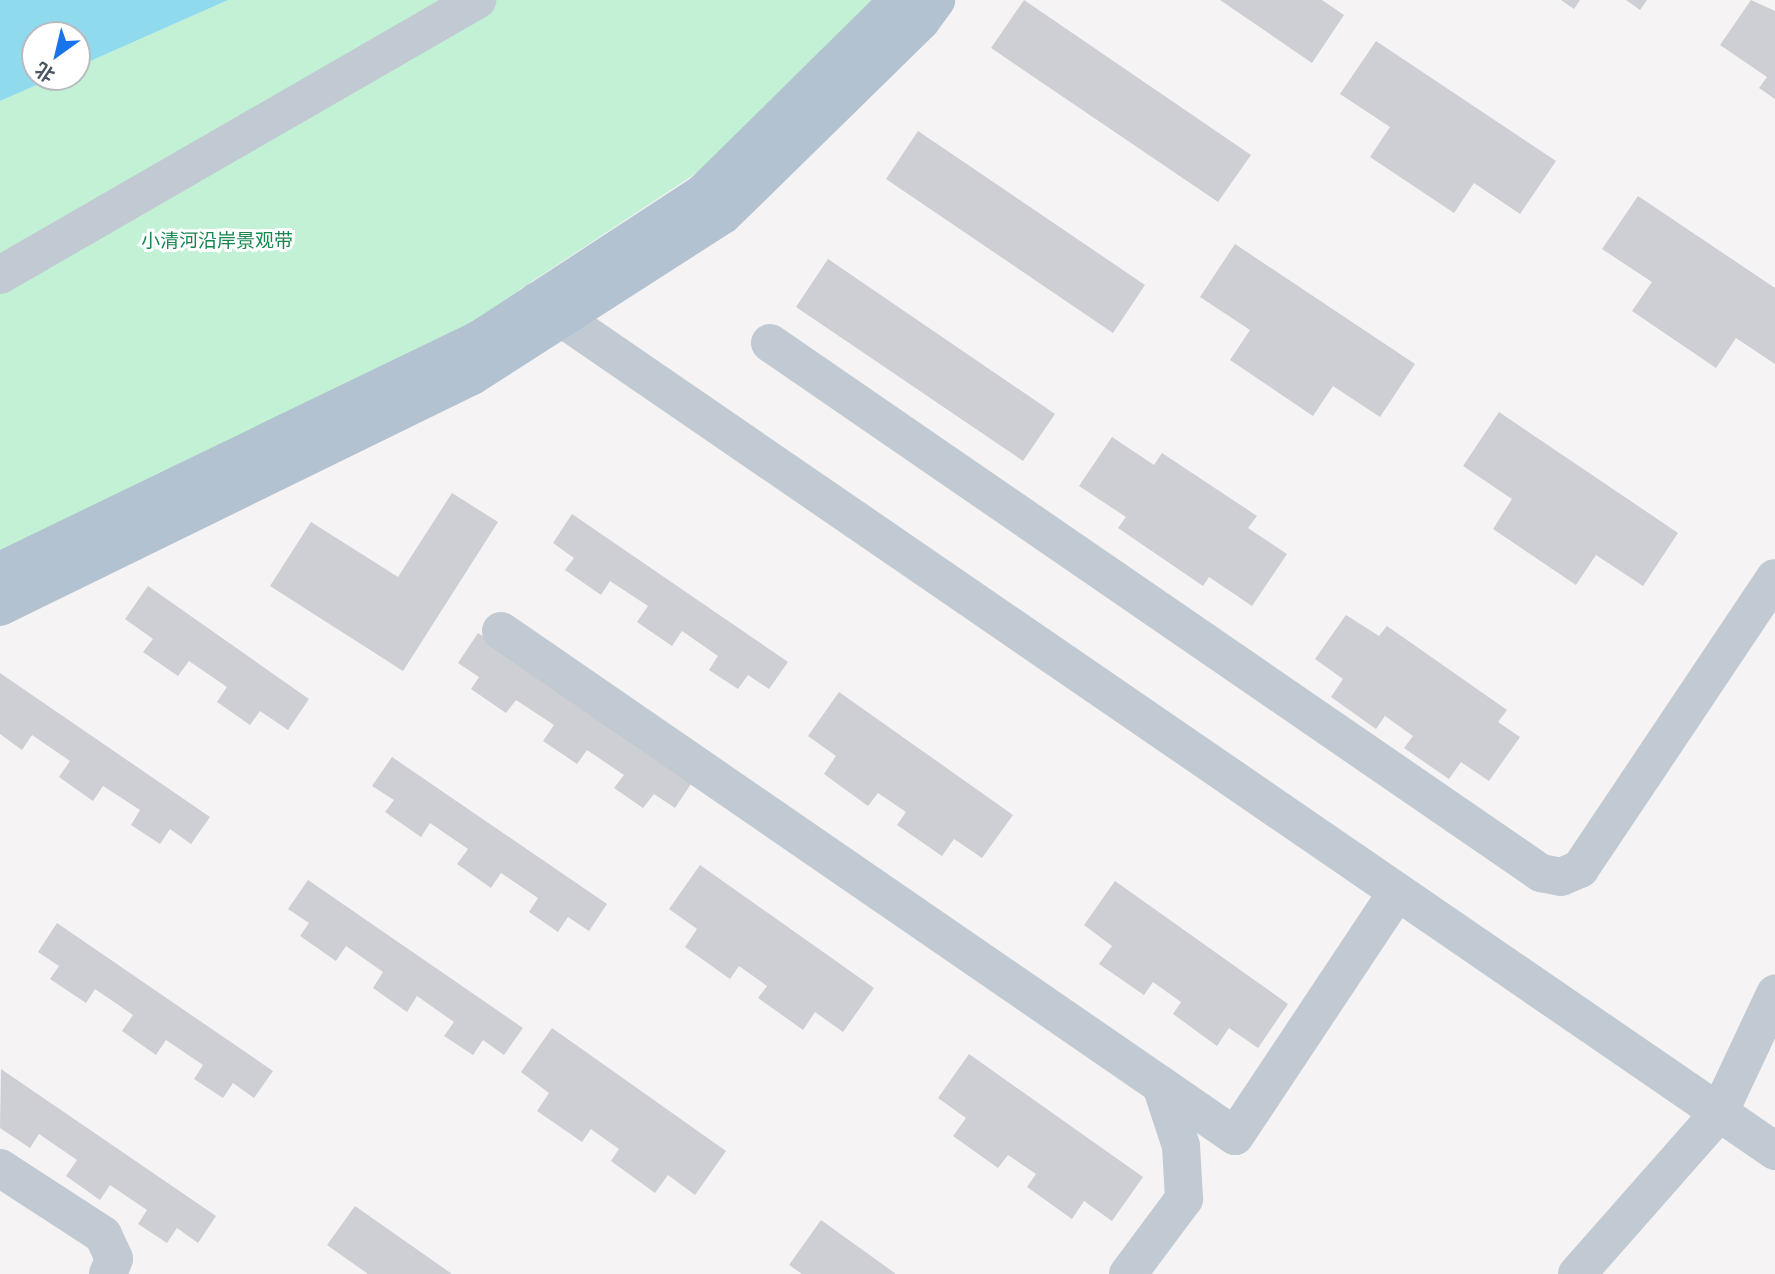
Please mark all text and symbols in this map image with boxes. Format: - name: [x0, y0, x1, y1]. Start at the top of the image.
- north arrow: [21, 21, 91, 91]
- text: 北: [31, 58, 59, 86]
- park label: 小清河沿岸景观带: [141, 230, 293, 252]

